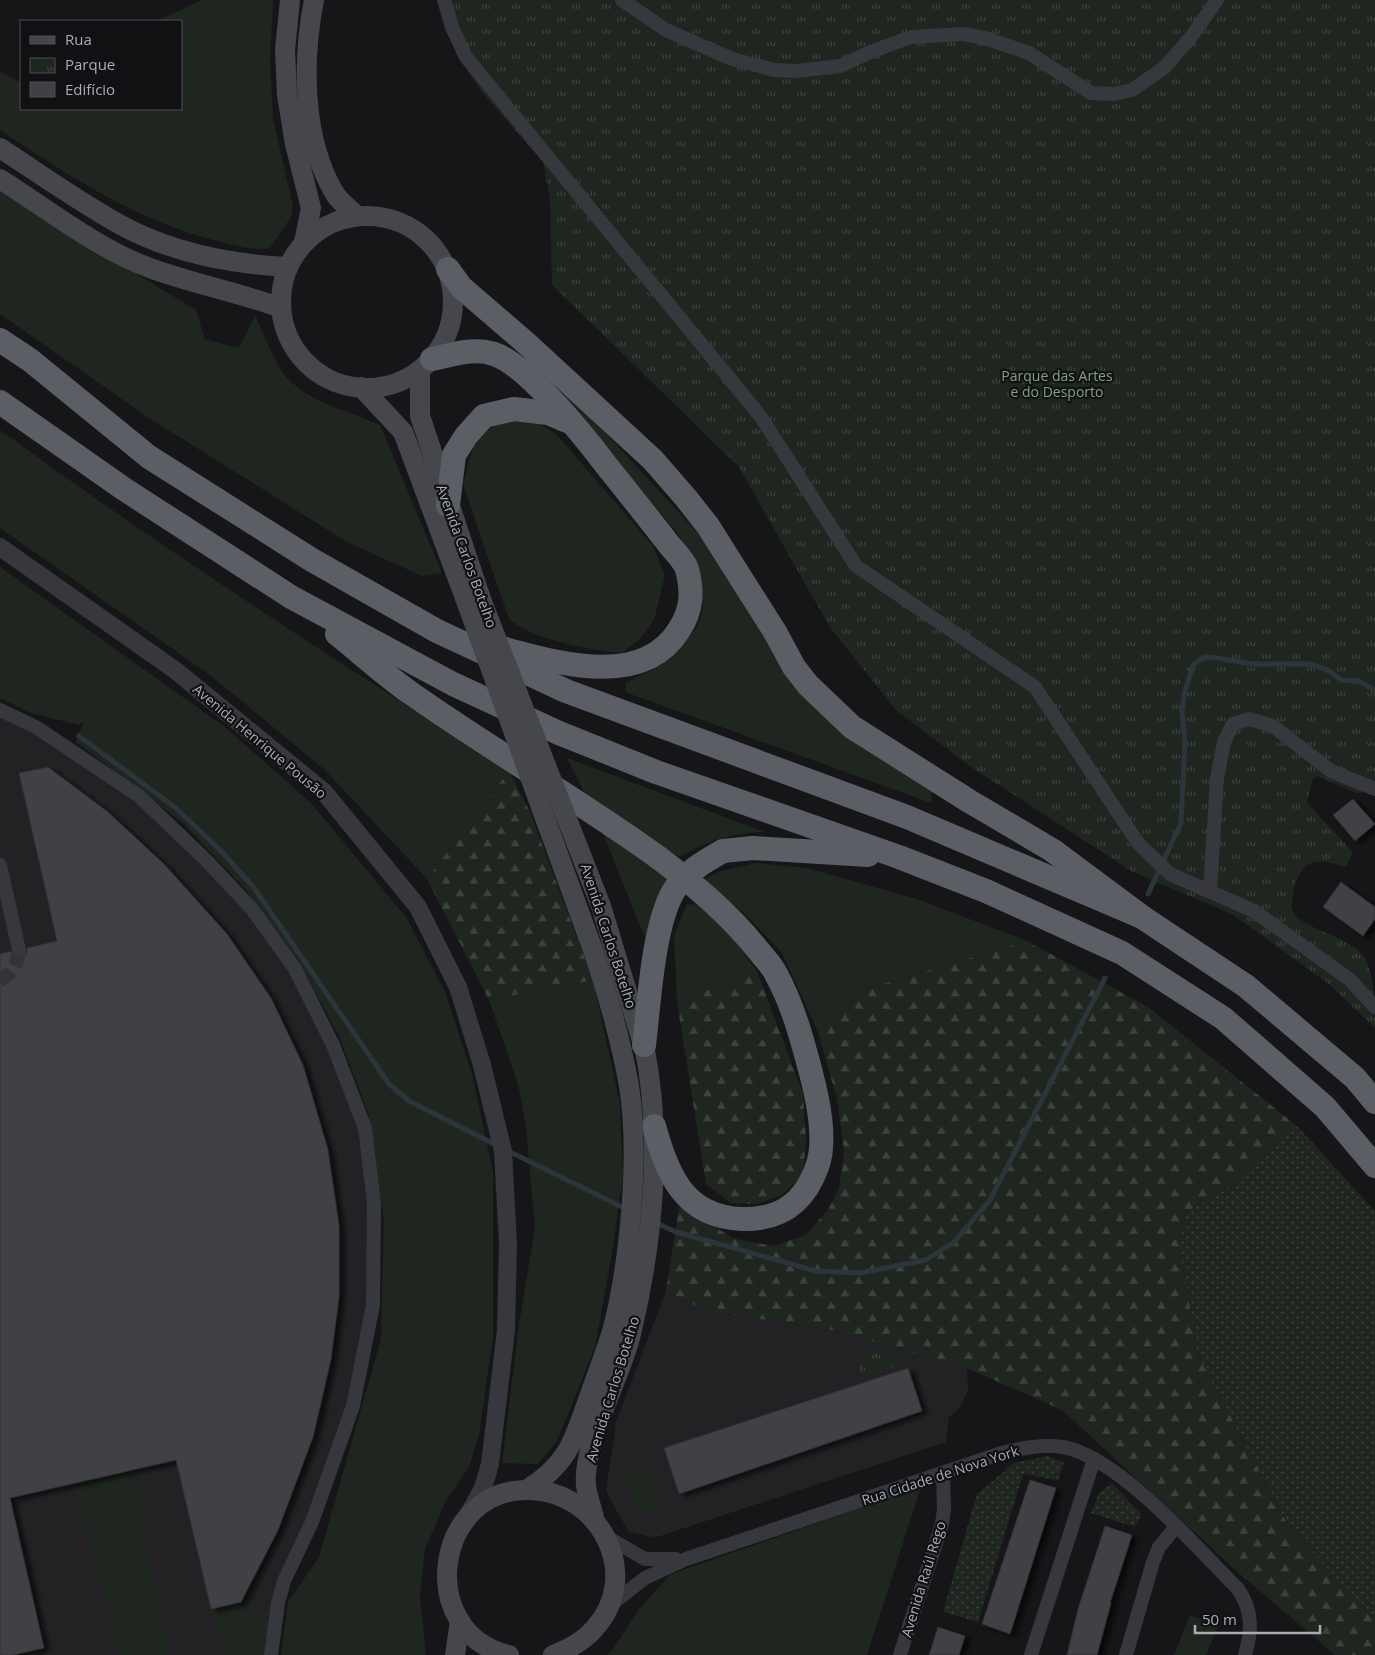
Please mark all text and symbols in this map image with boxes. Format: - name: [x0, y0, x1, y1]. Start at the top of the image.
- legend: [20, 20, 182, 110]
- text: Rua: [65, 29, 92, 49]
- text: Parque: [65, 54, 115, 74]
- text: Edifício: [65, 79, 115, 99]
- park label: Parque das Artes e do Desporto: [1001, 366, 1113, 401]
- street label: Avenida Carlos Botelho: [432, 482, 502, 630]
- street label: Avenida Henrique Pousão: [189, 679, 331, 803]
- street label: Avenida Carlos Botelho: [577, 861, 641, 1011]
- street label: Avenida Carlos Botelho: [581, 1314, 643, 1464]
- street label: Rua Cidade de Nova York: [859, 1440, 1022, 1509]
- street label: Avenida Raúl Rego: [896, 1519, 950, 1639]
- scale bar: [1195, 1602, 1320, 1634]
- text: 50 m: [1202, 1609, 1237, 1629]

